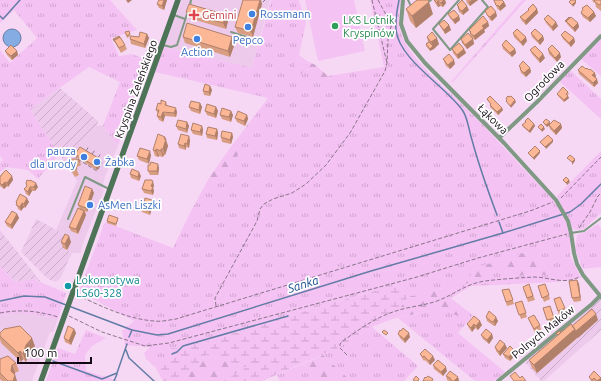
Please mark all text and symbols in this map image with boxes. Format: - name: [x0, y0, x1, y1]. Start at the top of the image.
- place label: Rossmann: [260, 8, 311, 20]
- place label: Gemini: [202, 9, 237, 21]
- marker: Rossmann: [247, 9, 257, 19]
- marker: Gemini: [189, 10, 199, 20]
- place label: LKS Lotnik Kryspinów: [343, 14, 395, 39]
- marker: LKS Lotnik Kryspinów: [330, 21, 340, 31]
- marker: Pepco: [243, 22, 253, 32]
- marker: Action: [192, 34, 202, 44]
- place label: Pepco: [233, 34, 263, 46]
- street label: Kryspina Żeleńskiego: [113, 38, 159, 140]
- place label: Action: [181, 46, 213, 58]
- street label: Ogrodowa: [521, 58, 567, 104]
- street label: Łąkowa: [476, 102, 510, 136]
- place label: pauza dla urody: [30, 145, 77, 170]
- marker: pauza dla urody: [79, 152, 89, 162]
- place label: Żabka: [105, 156, 135, 168]
- marker: Żabka: [92, 157, 102, 167]
- place label: AsMen Liszki: [98, 199, 161, 211]
- marker: AsMen Liszki: [85, 200, 95, 210]
- water label: Sanka: [285, 273, 321, 295]
- place label: Lokomotywa LS60-328: [76, 274, 140, 299]
- marker: Lokomotywa LS60-328: [63, 281, 73, 291]
- street label: Polnych Maków: [509, 303, 577, 361]
- scale bar: [18, 339, 91, 365]
- text: 100 m: [24, 346, 57, 359]

